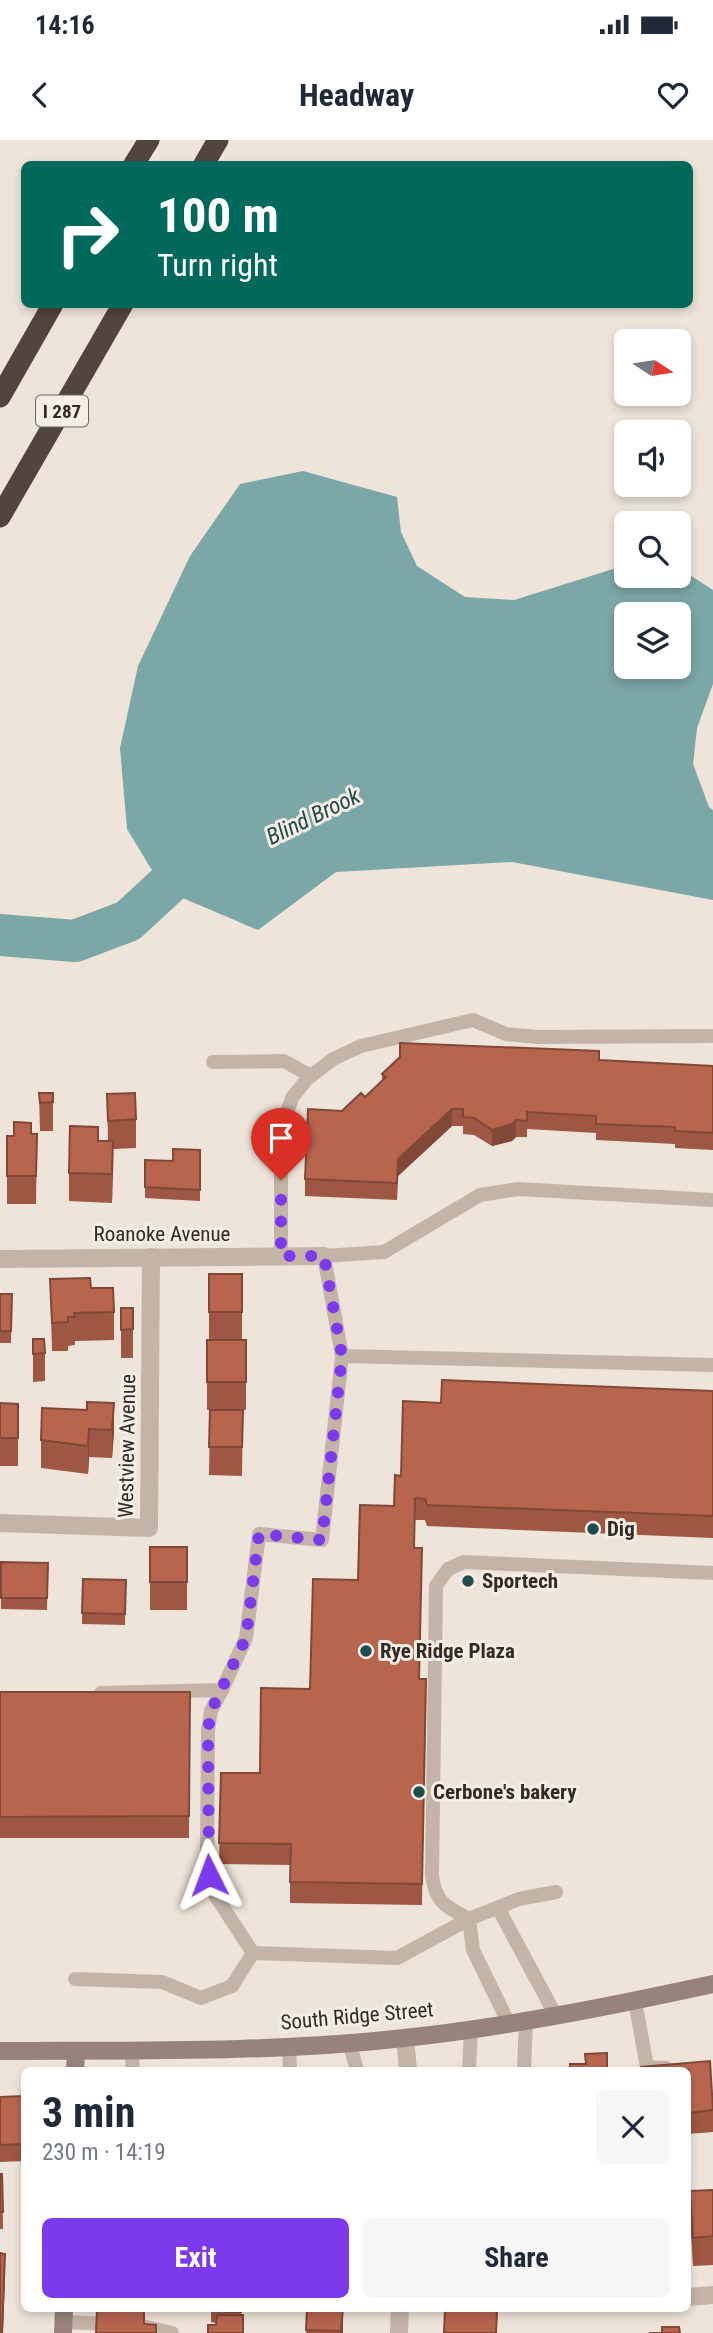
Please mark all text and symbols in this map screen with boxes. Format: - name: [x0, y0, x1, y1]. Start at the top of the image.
- text: 14:16: [35, 10, 95, 40]
- icon: back: [21, 76, 59, 114]
- text: Headway: [299, 76, 414, 114]
- icon: heart: [654, 76, 692, 114]
- text: 100 m: [157, 187, 279, 244]
- icon: right: [42, 189, 133, 280]
- text: Turn right: [157, 246, 278, 284]
- north arrow: [614, 329, 691, 406]
- map controls: [614, 329, 691, 679]
- road number: I 287: [36, 396, 88, 426]
- button: sound: [614, 420, 691, 497]
- button: search: [614, 511, 691, 588]
- button: layers: [614, 602, 691, 679]
- water label: Blind Brook: [262, 782, 365, 851]
- pin: [251, 1108, 311, 1180]
- icon: arrive: [262, 1119, 300, 1157]
- street label: Roanoke Avenue: [94, 1222, 231, 1246]
- street label: Westview Avenue: [114, 1374, 140, 1518]
- place label: Dig: [607, 1517, 635, 1541]
- marker: Dig: [585, 1521, 601, 1537]
- place label: Sportech: [482, 1569, 558, 1593]
- marker: Sportech: [460, 1573, 476, 1589]
- place label: Rye Ridge Plaza: [380, 1639, 515, 1663]
- marker: Rye Ridge Plaza: [358, 1643, 374, 1659]
- place label: Cerbone's bakery: [433, 1780, 577, 1804]
- marker: Cerbone's bakery: [411, 1784, 427, 1800]
- position arrow: [172, 1838, 246, 1912]
- street label: South Ridge Street: [280, 1997, 434, 2035]
- text: 3 min: [42, 2088, 135, 2137]
- button: close: [596, 2090, 670, 2164]
- text: 230 m · 14:19: [42, 2139, 166, 2166]
- button: Exit: [42, 2218, 349, 2298]
- button: Share: [363, 2218, 670, 2298]

